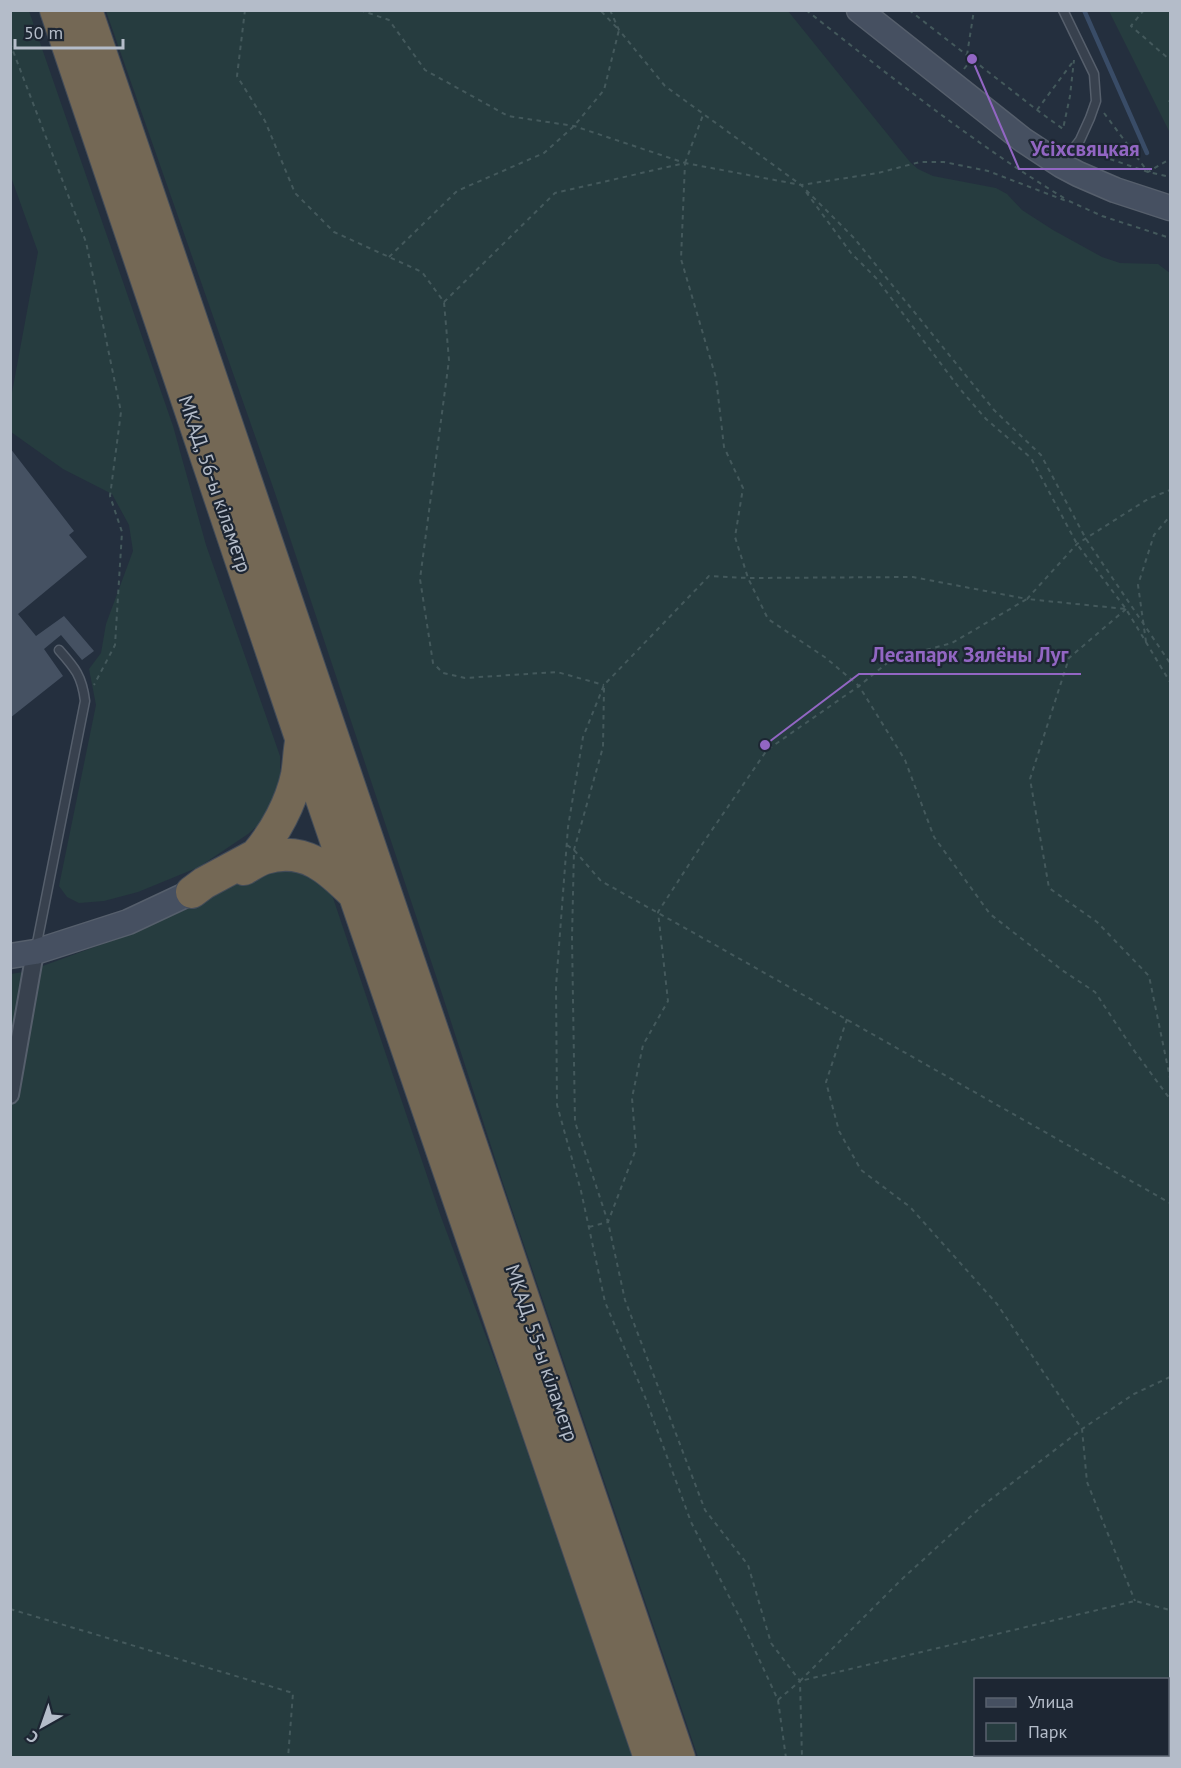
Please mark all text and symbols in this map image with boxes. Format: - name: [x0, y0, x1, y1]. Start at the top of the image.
- scale bar: [15, 12, 123, 50]
- text: 50 m: [24, 21, 63, 44]
- callout: Усіхсвяцкая: [1019, 130, 1152, 169]
- text: Усіхсвяцкая: [1029, 135, 1140, 162]
- street label: МКАД, 56-ы кіламетр: [173, 392, 257, 576]
- callout: Лесапарк Зялёны Луг: [859, 635, 1081, 674]
- text: Лесапарк Зялёны Луг: [871, 641, 1069, 668]
- street label: МКАД, 55-ы кіламетр: [500, 1261, 584, 1445]
- legend: [974, 1678, 1169, 1756]
- text: Улица: [1028, 1690, 1074, 1713]
- north arrow: [12, 1696, 72, 1756]
- text: Парк: [1028, 1720, 1068, 1743]
- text: С: [22, 1727, 42, 1748]

